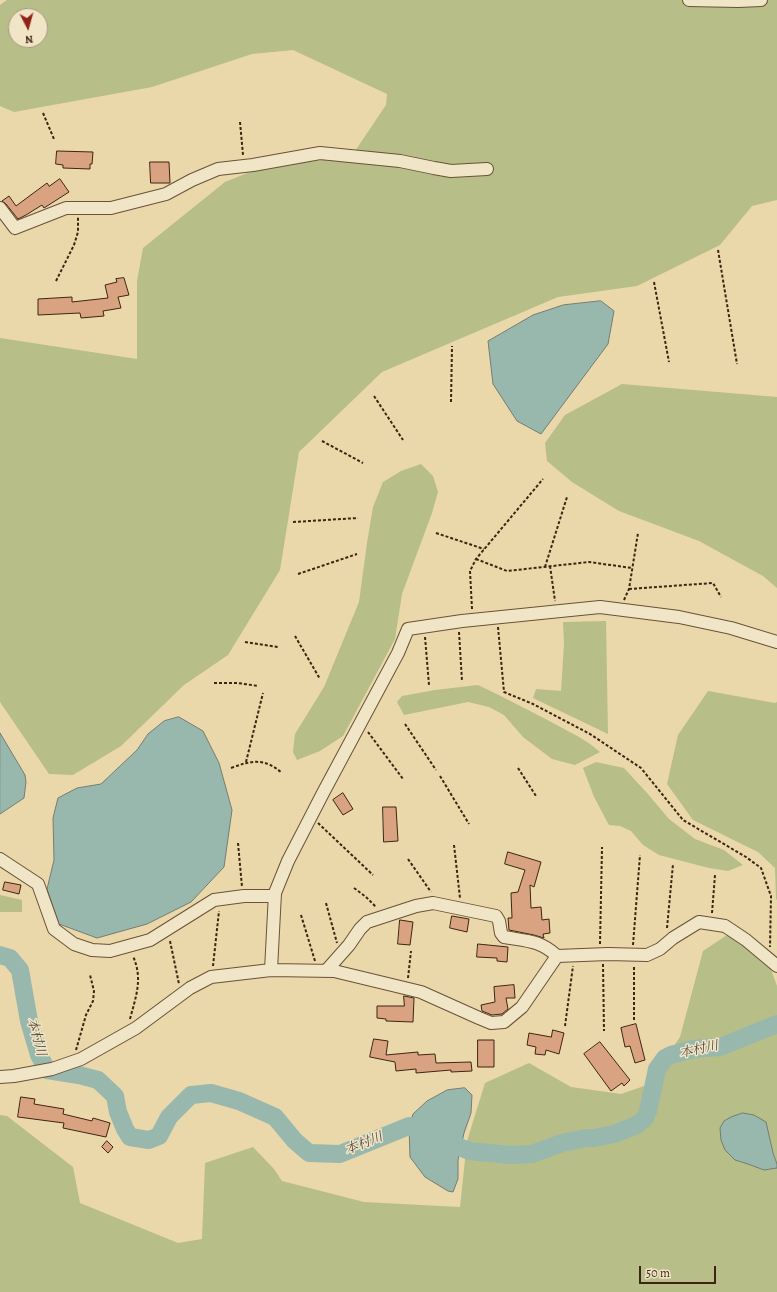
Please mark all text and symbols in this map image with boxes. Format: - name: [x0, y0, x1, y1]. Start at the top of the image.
- north arrow: [8, 8, 48, 48]
- text: N: [24, 32, 34, 47]
- water label: 本村川: [23, 1016, 49, 1058]
- water label: 本村川: [678, 1038, 720, 1062]
- water label: 本村川: [343, 1129, 385, 1159]
- scale bar: [641, 1258, 718, 1284]
- text: 50 m: [646, 1265, 670, 1281]

